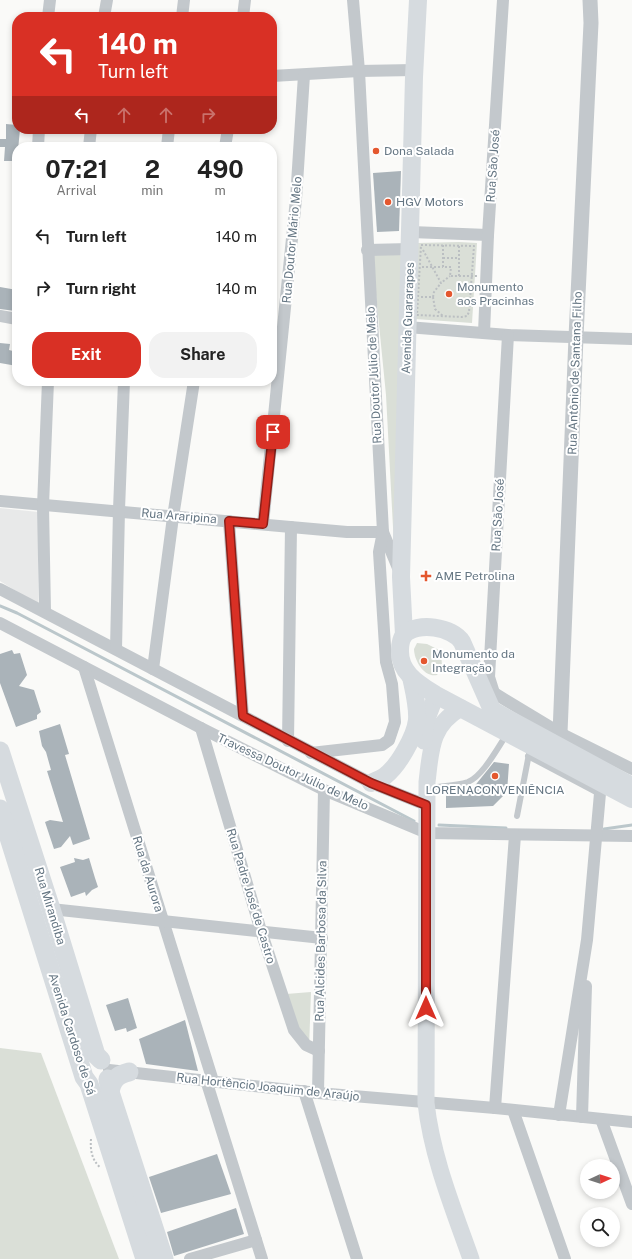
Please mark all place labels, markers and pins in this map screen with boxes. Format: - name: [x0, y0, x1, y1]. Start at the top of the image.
- place label: Dona Salada: [384, 144, 454, 158]
- marker: Dona Salada: [371, 146, 381, 156]
- place label: HGV Motors: [396, 195, 464, 209]
- marker: HGV Motors: [383, 197, 393, 207]
- place label: Monumento aos Pracinhas: [457, 280, 534, 308]
- marker: Monumento aos Pracinhas: [444, 289, 454, 299]
- pin: [256, 415, 290, 449]
- place label: AME Petrolina: [435, 569, 515, 583]
- marker: AME Petrolina: [420, 570, 432, 582]
- place label: Monumento da Integração: [432, 647, 515, 675]
- marker: Monumento da Integração: [419, 656, 429, 666]
- marker: LORENACONVENIÊNCIA: [490, 771, 500, 781]
- place label: LORENACONVENIÊNCIA: [425, 783, 565, 797]

